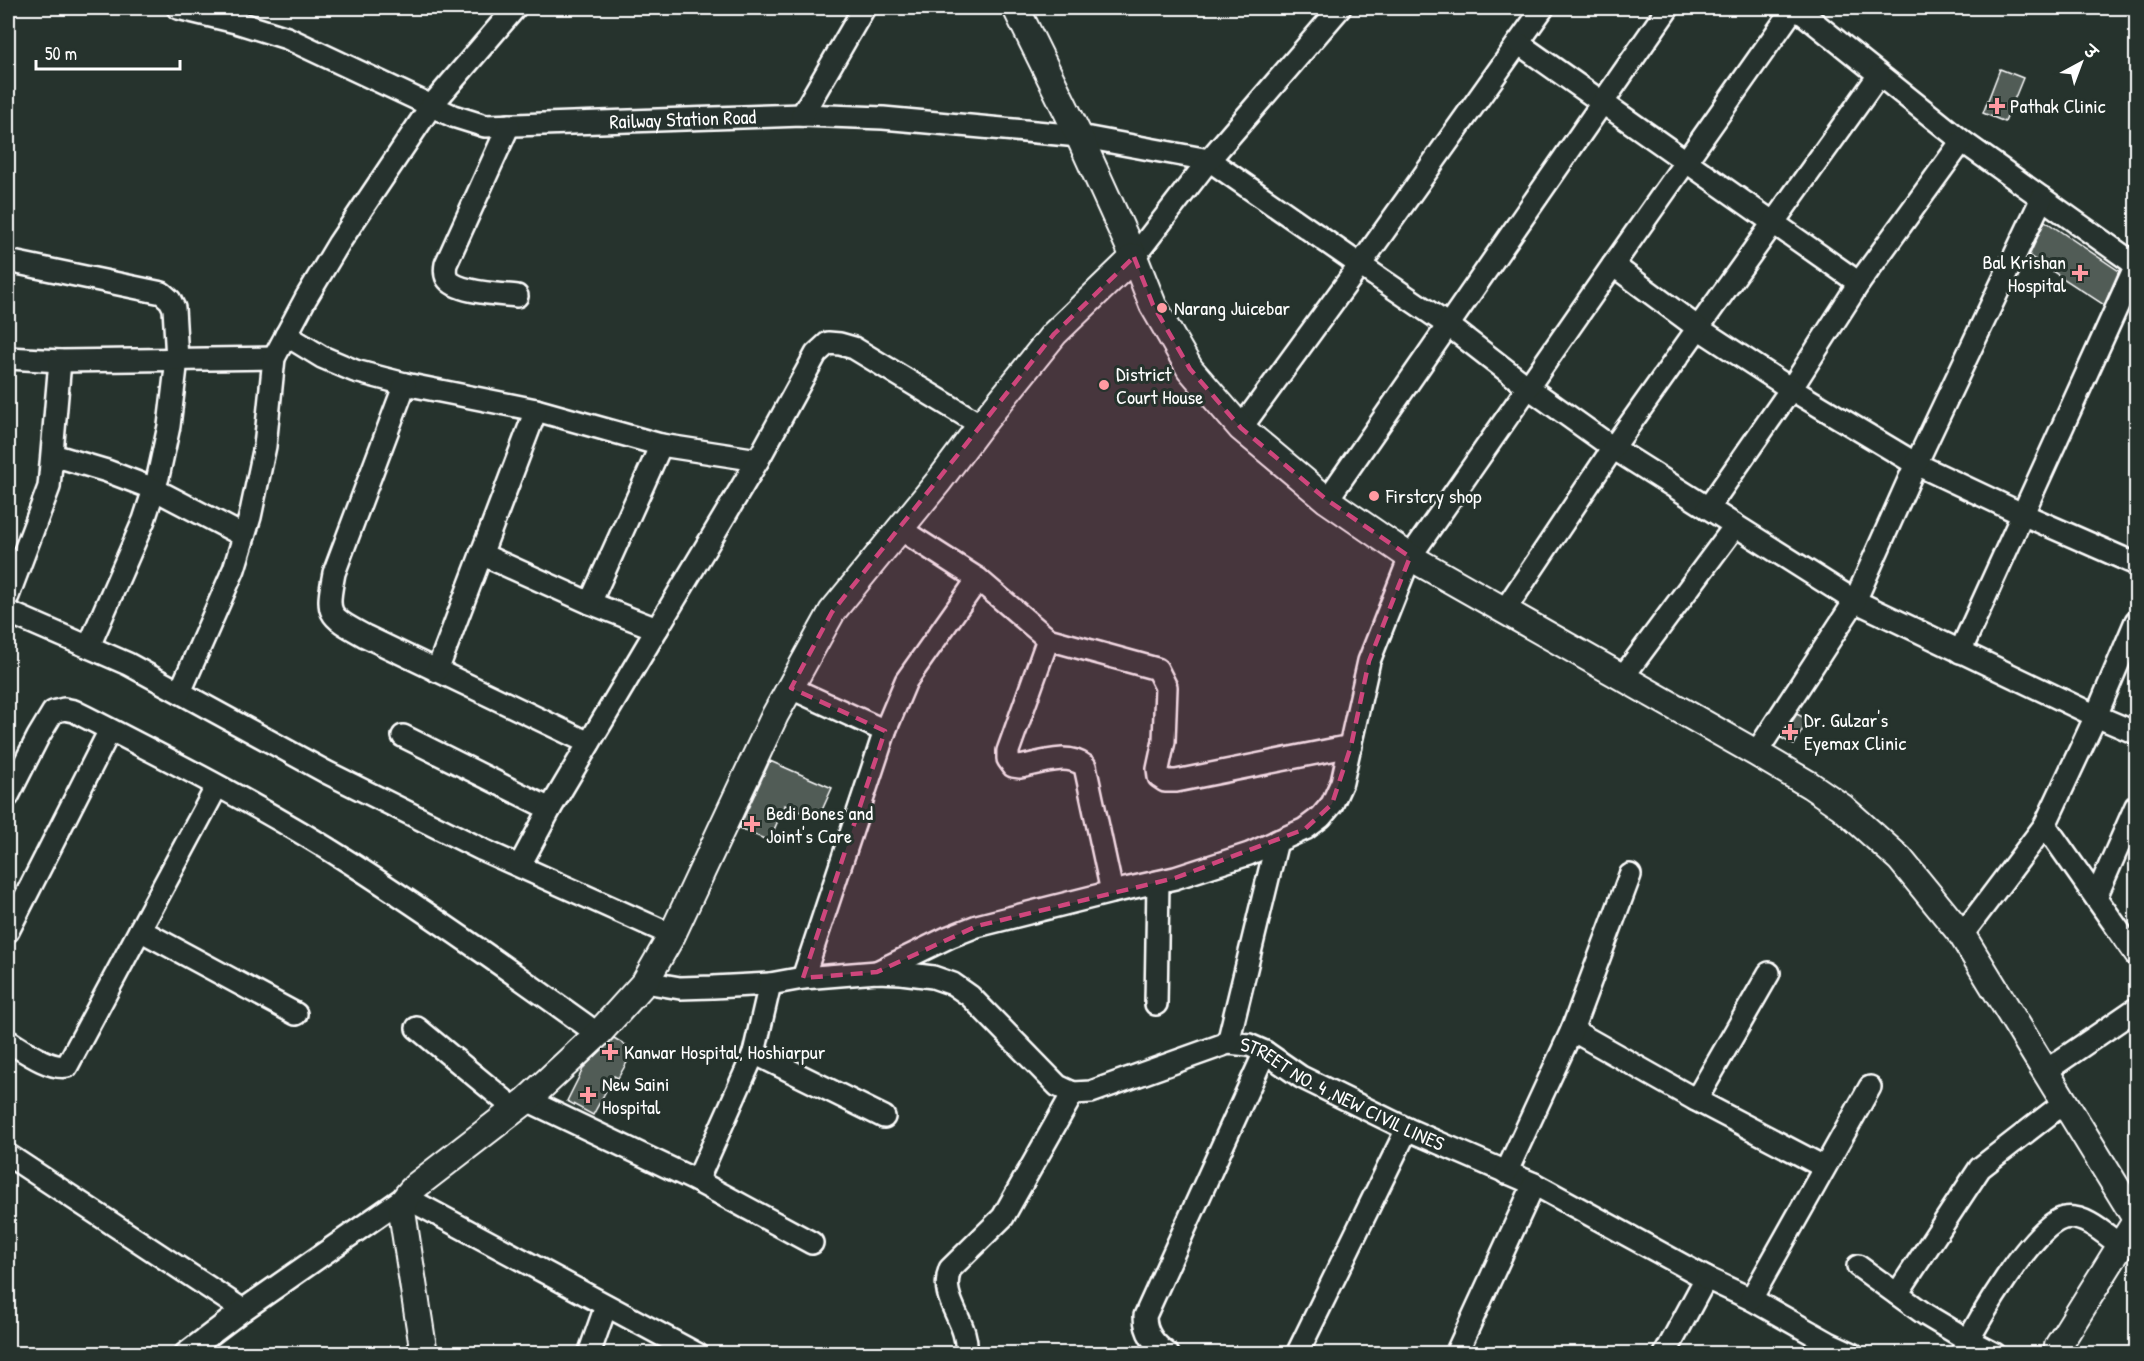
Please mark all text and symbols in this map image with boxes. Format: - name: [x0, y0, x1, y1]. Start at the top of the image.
- scale bar: [36, 33, 180, 71]
- north arrow: [2051, 33, 2111, 93]
- text: उ: [2078, 39, 2103, 64]
- text: 50 m: [45, 41, 77, 66]
- place label: Pathak Clinic: [2010, 92, 2106, 119]
- marker: Pathak Clinic: [1988, 97, 2006, 115]
- street label: Railway Station Road: [609, 103, 757, 135]
- place label: Bal Krishan Hospital: [1982, 248, 2067, 298]
- marker: Bal Krishan Hospital: [2071, 264, 2089, 282]
- place label: Narang Juicebar: [1174, 294, 1290, 321]
- marker: Narang Juicebar: [1155, 301, 1169, 315]
- place label: District Court House: [1116, 360, 1203, 410]
- marker: District Court House: [1097, 378, 1111, 392]
- place label: Firstcry shop: [1385, 482, 1482, 509]
- marker: Firstcry shop: [1367, 489, 1381, 503]
- place label: Dr. Gulzar's Eyemax Clinic: [1804, 706, 1907, 756]
- marker: Dr. Gulzar's Eyemax Clinic: [1781, 723, 1799, 741]
- place label: Bedi Bones and Joint's Care: [766, 799, 873, 849]
- marker: Bedi Bones and Joint's Care: [743, 815, 761, 833]
- street label: STREET NO. 4 ,NEW CIVIL LINES: [1240, 1030, 1449, 1157]
- place label: Kanwar Hospital, Hoshiarpur: [624, 1038, 826, 1065]
- marker: Kanwar Hospital, Hoshiarpur: [601, 1043, 619, 1061]
- place label: New Saini Hospital: [602, 1070, 669, 1120]
- marker: New Saini Hospital: [579, 1086, 597, 1104]

